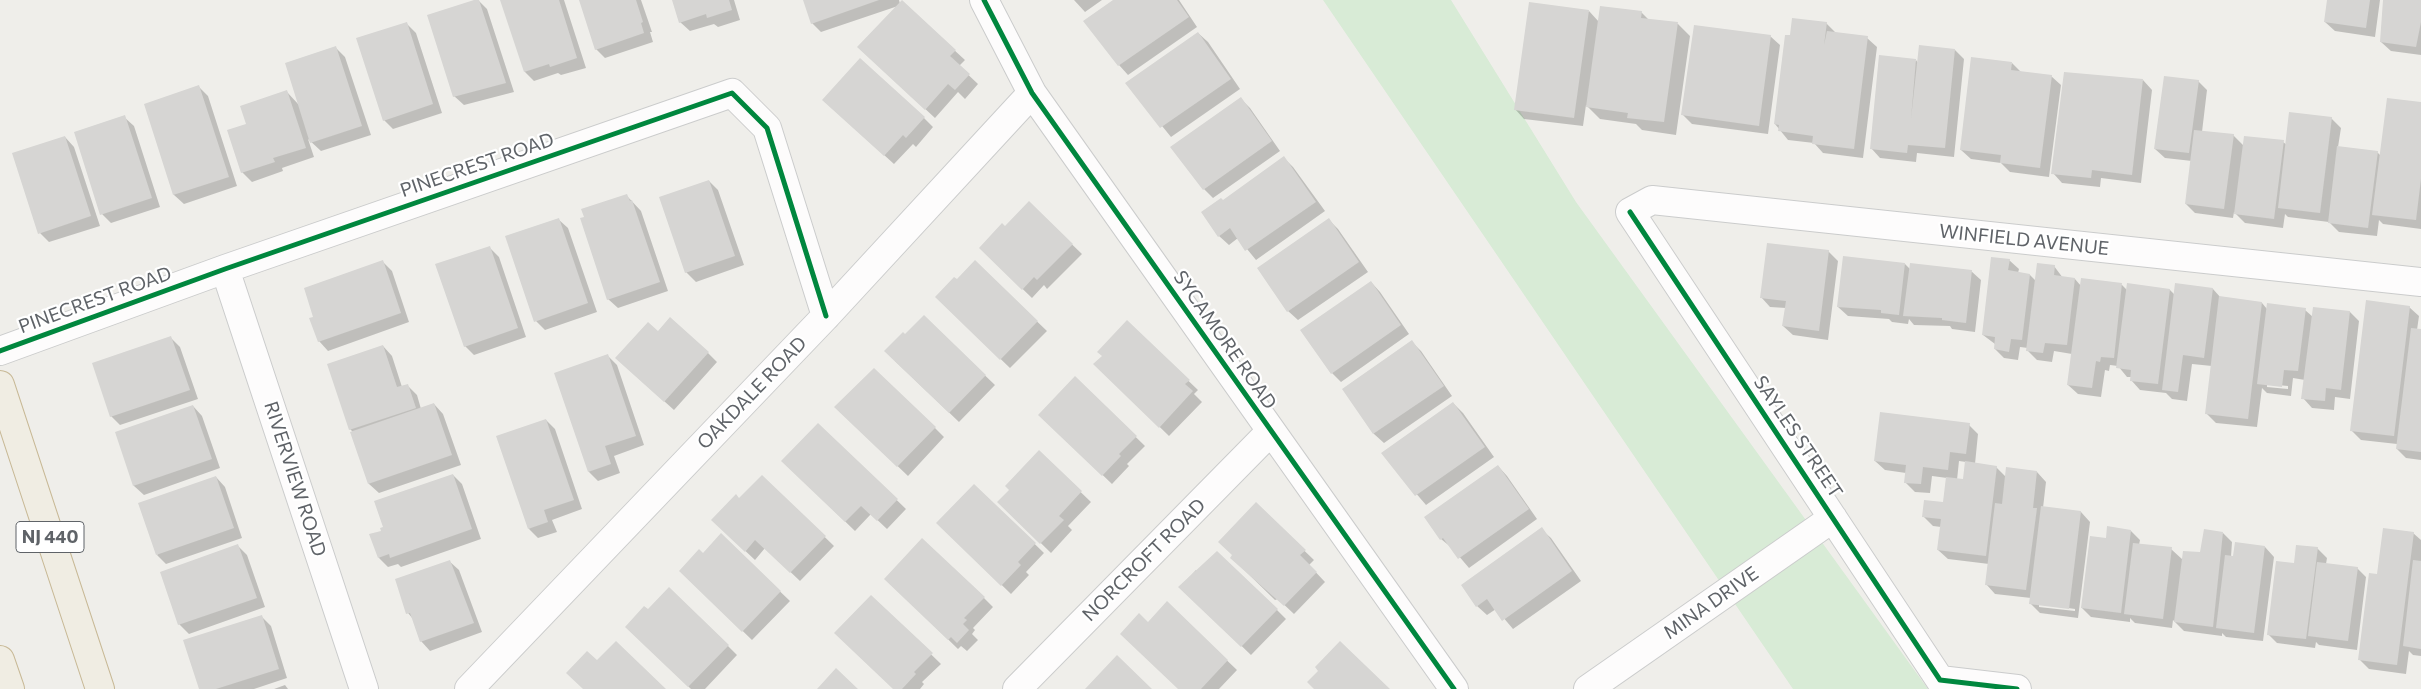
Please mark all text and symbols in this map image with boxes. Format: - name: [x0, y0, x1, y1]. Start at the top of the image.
- street label: PINECREST ROAD: [397, 128, 557, 202]
- street label: WINFIELD AVENUE: [1938, 220, 2110, 260]
- street label: PINECREST ROAD: [15, 262, 175, 338]
- street label: SYCAMORE ROAD: [1169, 266, 1281, 414]
- street label: OAKDALE ROAD: [693, 332, 811, 454]
- street label: SAYLES STREET: [1749, 372, 1847, 502]
- street label: RIVERVIEW ROAD: [259, 398, 331, 560]
- street label: NORCROFT ROAD: [1078, 494, 1210, 626]
- road number: NJ 440: [16, 522, 84, 552]
- street label: MINA DRIVE: [1659, 562, 1763, 644]

